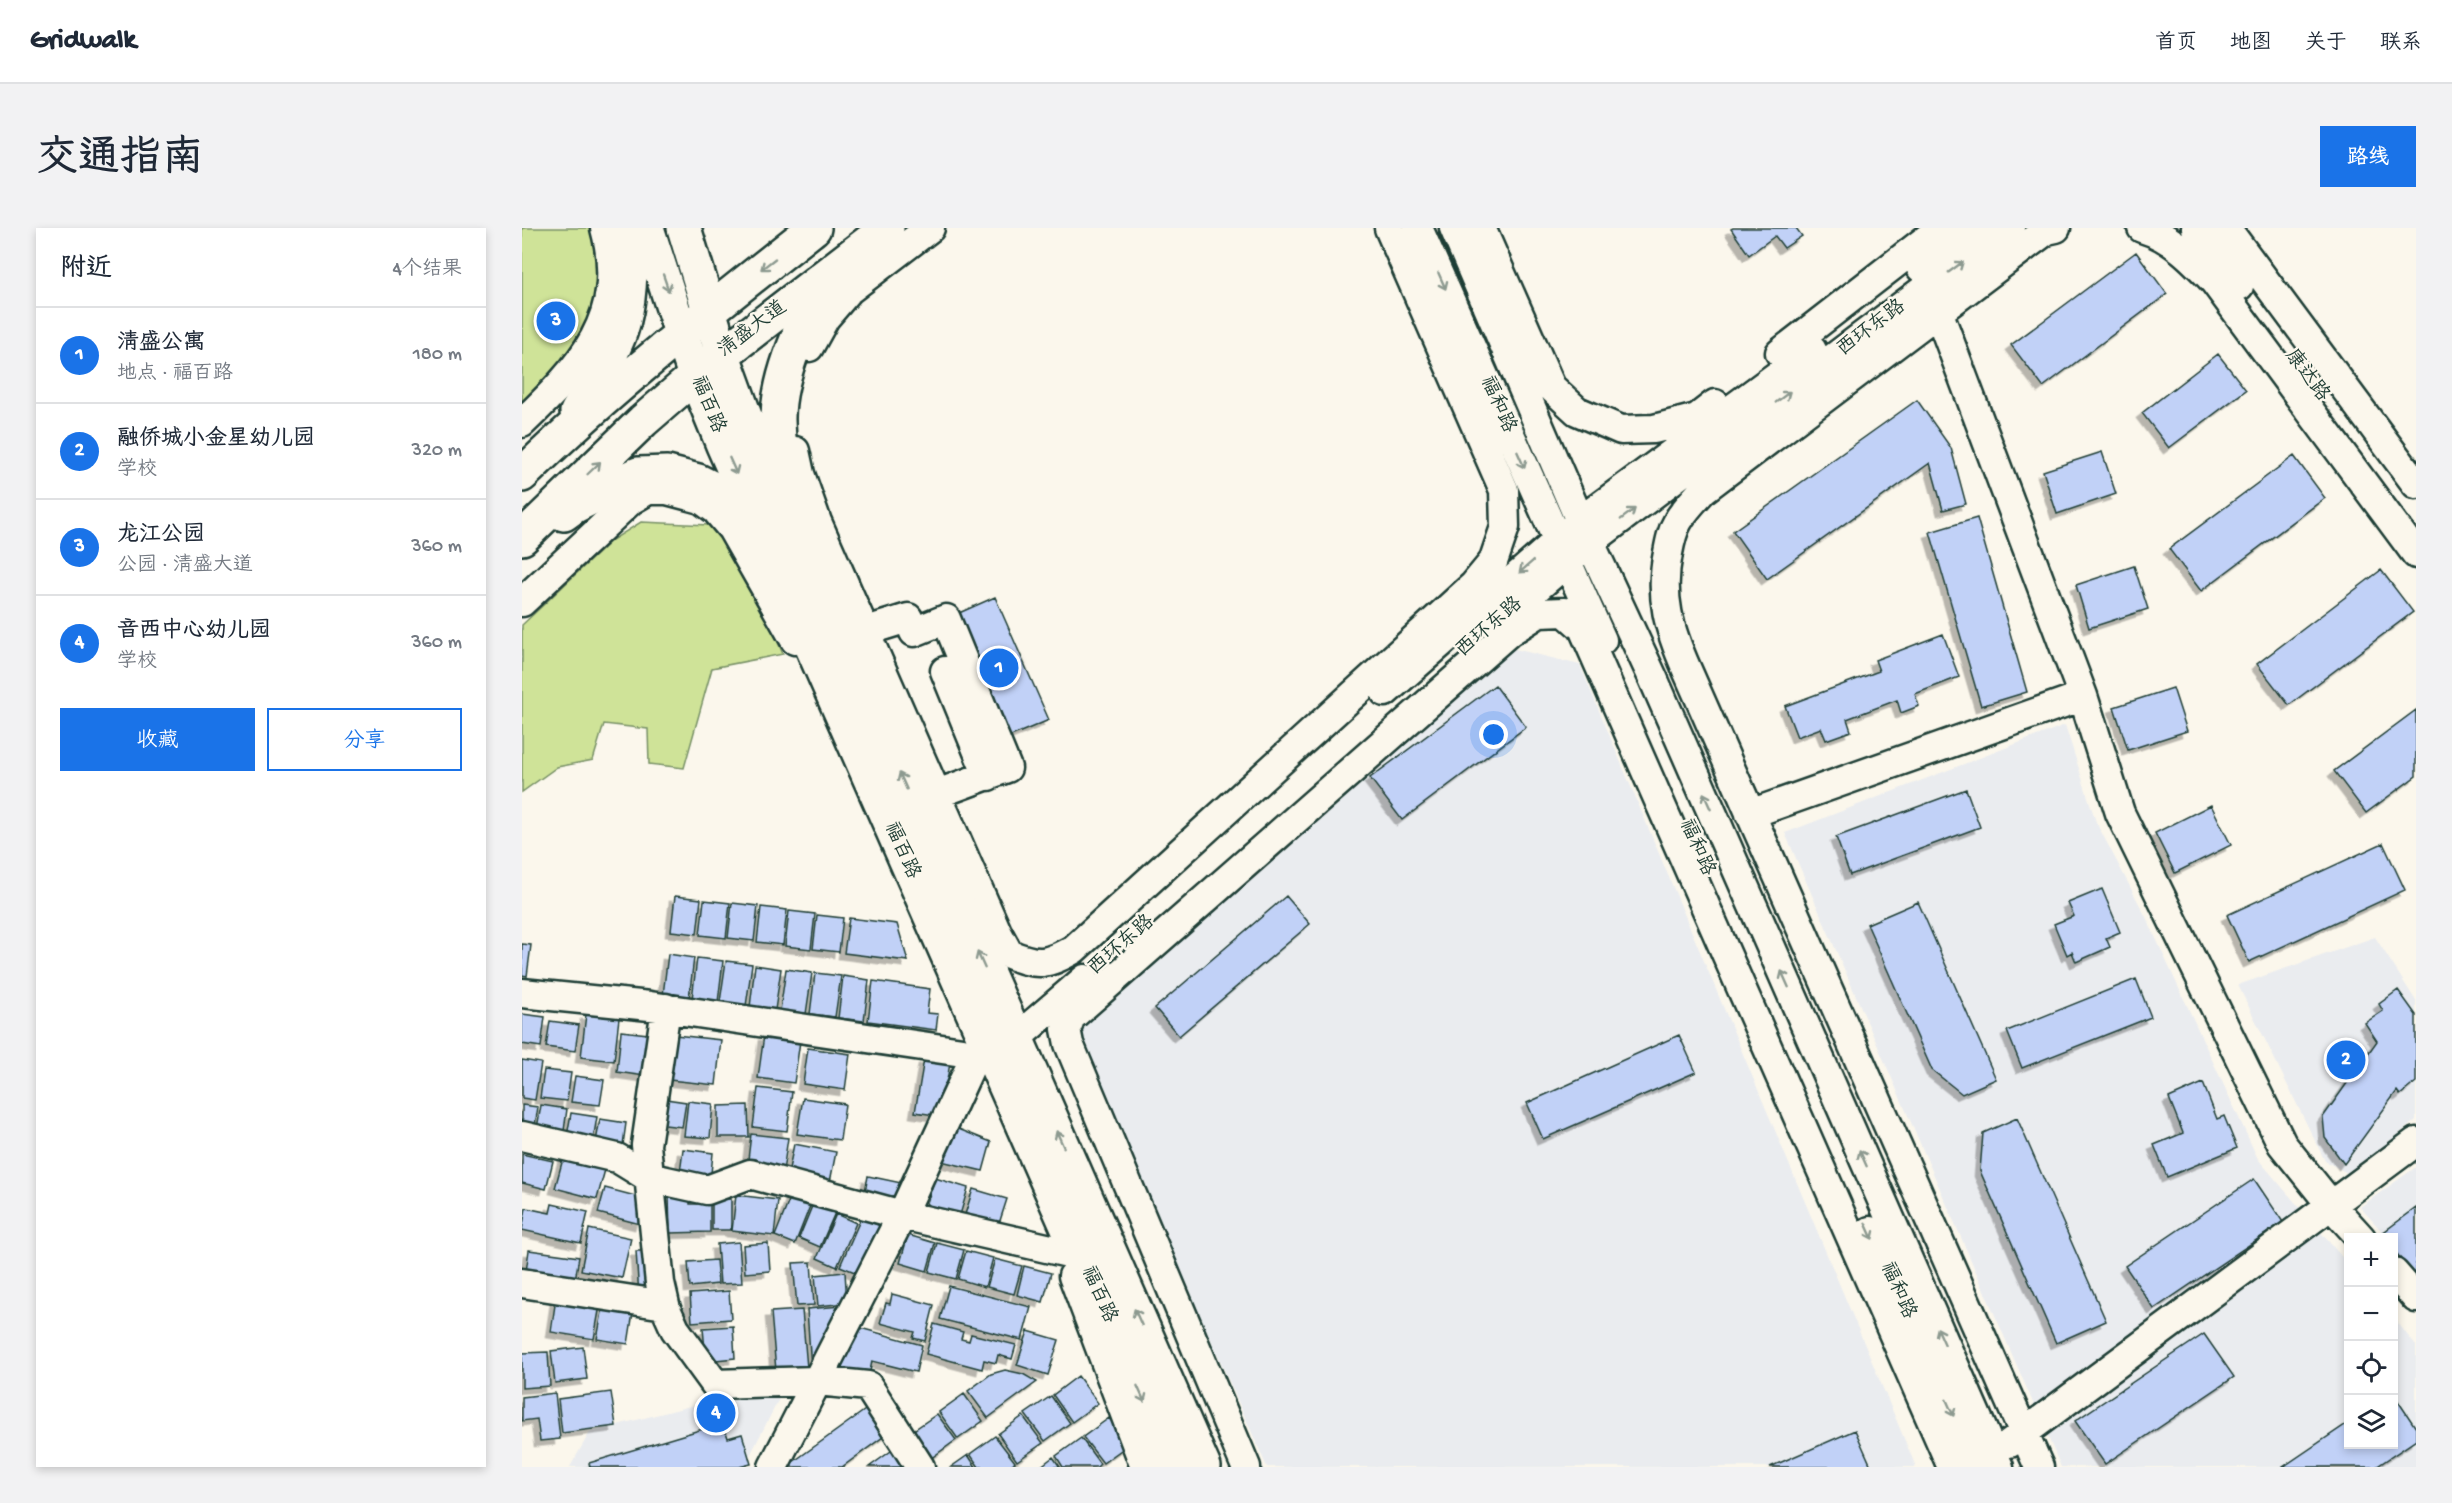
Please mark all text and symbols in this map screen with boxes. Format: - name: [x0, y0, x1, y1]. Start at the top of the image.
- text: Gridwalk: [30, 25, 136, 58]
- text: 首页: [2155, 32, 2197, 57]
- text: 地图: [2230, 32, 2272, 57]
- text: 关于: [2305, 32, 2347, 57]
- text: 联系: [2380, 32, 2422, 57]
- button: 路线: [2320, 126, 2416, 187]
- text: 交通指南: [36, 137, 204, 186]
- text: 附近: [60, 255, 112, 286]
- one-way arrow: [760, 258, 776, 271]
- text: 4个结果: [393, 259, 462, 282]
- one-way arrow: [1947, 261, 1963, 273]
- one-way arrow: [1437, 272, 1448, 290]
- one-way arrow: [661, 274, 672, 293]
- street label: 西环东路: [1832, 294, 1912, 362]
- street label: 清盛大道: [713, 295, 792, 363]
- pin: 3: [537, 298, 576, 344]
- text: 清盛公寓: [117, 331, 205, 357]
- text: 1: [75, 344, 84, 367]
- text: 180 m: [413, 344, 462, 367]
- street label: 康达路: [2279, 344, 2335, 408]
- text: 地点 · 福百路: [117, 363, 233, 386]
- street label: 福百路: [685, 372, 731, 438]
- street label: 福和路: [1474, 372, 1522, 438]
- one-way arrow: [1775, 391, 1791, 403]
- text: 融侨城小金星幼儿园: [117, 427, 315, 453]
- text: 2: [75, 440, 84, 463]
- text: 320 m: [412, 440, 462, 463]
- one-way arrow: [1516, 450, 1527, 468]
- one-way arrow: [727, 457, 739, 475]
- text: 学校: [117, 459, 157, 482]
- one-way arrow: [587, 461, 602, 476]
- one-way arrow: [1619, 508, 1635, 521]
- text: 龙江公园: [117, 523, 205, 549]
- text: 3: [74, 536, 85, 559]
- text: 360 m: [411, 536, 462, 559]
- text: 公园 · 清盛大道: [117, 555, 253, 578]
- one-way arrow: [1519, 560, 1534, 574]
- street label: 西环东路: [1451, 591, 1528, 663]
- text: 音西中心幼儿园: [117, 619, 271, 645]
- text: 4: [75, 632, 84, 655]
- text: 360 m: [411, 632, 462, 655]
- pin: 1: [980, 646, 1018, 690]
- text: 学校: [117, 651, 157, 674]
- button: 收藏: [60, 708, 255, 771]
- button: 分享: [267, 708, 462, 771]
- your location: [1479, 720, 1508, 749]
- one-way arrow: [897, 773, 908, 791]
- one-way arrow: [1701, 792, 1712, 810]
- street label: 福和路: [1673, 815, 1721, 881]
- street label: 福百路: [878, 818, 926, 884]
- street label: 西环东路: [1083, 909, 1160, 981]
- one-way arrow: [975, 952, 986, 970]
- one-way arrow: [1779, 971, 1790, 989]
- pin: 2: [2326, 1038, 2366, 1082]
- one-way arrow: [1053, 1130, 1065, 1148]
- one-way arrow: [1857, 1149, 1868, 1167]
- one-way arrow: [1864, 1221, 1876, 1239]
- map controls: [2344, 1233, 2398, 1449]
- button: +: [2344, 1233, 2398, 1287]
- street label: 福和路: [1874, 1258, 1922, 1324]
- street label: 福百路: [1075, 1262, 1123, 1328]
- button: −: [2344, 1287, 2398, 1341]
- one-way arrow: [1132, 1309, 1143, 1327]
- one-way arrow: [1935, 1328, 1947, 1346]
- button: locate: [2344, 1341, 2398, 1395]
- one-way arrow: [1136, 1385, 1147, 1403]
- pin: 4: [696, 1390, 736, 1436]
- button: layers: [2344, 1395, 2398, 1449]
- one-way arrow: [1945, 1399, 1956, 1417]

